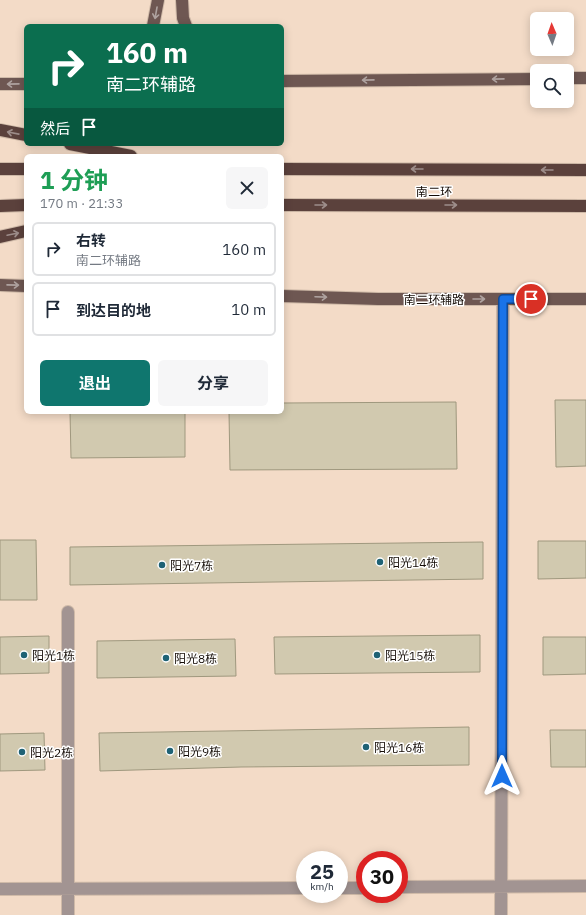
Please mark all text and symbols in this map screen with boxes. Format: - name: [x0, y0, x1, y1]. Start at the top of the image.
- one-way arrow: [152, 6, 160, 19]
- north arrow: [530, 12, 574, 56]
- map controls: [530, 12, 574, 108]
- text: 160 m: [106, 34, 188, 71]
- icon: right: [40, 40, 92, 92]
- button: search: [530, 64, 574, 108]
- text: 南二环辅路: [106, 73, 196, 96]
- one-way arrow: [492, 75, 505, 83]
- one-way arrow: [362, 76, 375, 84]
- one-way arrow: [7, 80, 20, 88]
- icon: arrive: [78, 116, 100, 138]
- text: 然后: [40, 119, 70, 138]
- one-way arrow: [7, 128, 20, 136]
- text: 1 分钟: [40, 164, 108, 196]
- one-way arrow: [411, 165, 424, 173]
- one-way arrow: [541, 166, 554, 174]
- button: close: [226, 167, 268, 209]
- street label: 南二环: [416, 184, 452, 199]
- text: 170 m · 21:33: [40, 195, 123, 212]
- one-way arrow: [314, 201, 327, 209]
- one-way arrow: [444, 201, 457, 209]
- one-way arrow: [6, 229, 19, 237]
- text: 右转: [76, 231, 106, 250]
- icon: right: [42, 238, 64, 260]
- text: 160 m: [222, 240, 266, 259]
- text: 南二环辅路: [76, 252, 141, 269]
- one-way arrow: [6, 281, 19, 289]
- pin: [514, 282, 548, 316]
- icon: arrive: [520, 288, 542, 310]
- street label: 南二环辅路: [404, 292, 464, 307]
- one-way arrow: [314, 293, 327, 301]
- one-way arrow: [472, 295, 485, 303]
- icon: arrive: [42, 298, 64, 320]
- text: 10 m: [231, 300, 266, 319]
- text: 到达目的地: [76, 301, 151, 320]
- button: 退出: [40, 360, 150, 406]
- button: 分享: [158, 360, 268, 406]
- place label: 阳光14栋: [388, 555, 438, 570]
- marker: 阳光14栋: [375, 557, 385, 567]
- place label: 阳光7栋: [170, 558, 213, 573]
- marker: 阳光7栋: [157, 560, 167, 570]
- place label: 阳光1栋: [32, 648, 75, 663]
- place label: 阳光15栋: [385, 648, 435, 663]
- marker: 阳光1栋: [19, 650, 29, 660]
- marker: 阳光15栋: [372, 650, 382, 660]
- place label: 阳光8栋: [174, 651, 217, 666]
- marker: 阳光8栋: [161, 653, 171, 663]
- place label: 阳光16栋: [374, 740, 424, 755]
- marker: 阳光16栋: [361, 742, 371, 752]
- place label: 阳光9栋: [178, 744, 221, 759]
- place label: 阳光2栋: [30, 745, 73, 760]
- marker: 阳光9栋: [165, 746, 175, 756]
- marker: 阳光2栋: [17, 747, 27, 757]
- position arrow: [481, 755, 523, 797]
- speed limit sign: 30: [356, 851, 408, 903]
- text: 25: [310, 858, 334, 885]
- text: km/h: [310, 880, 334, 893]

